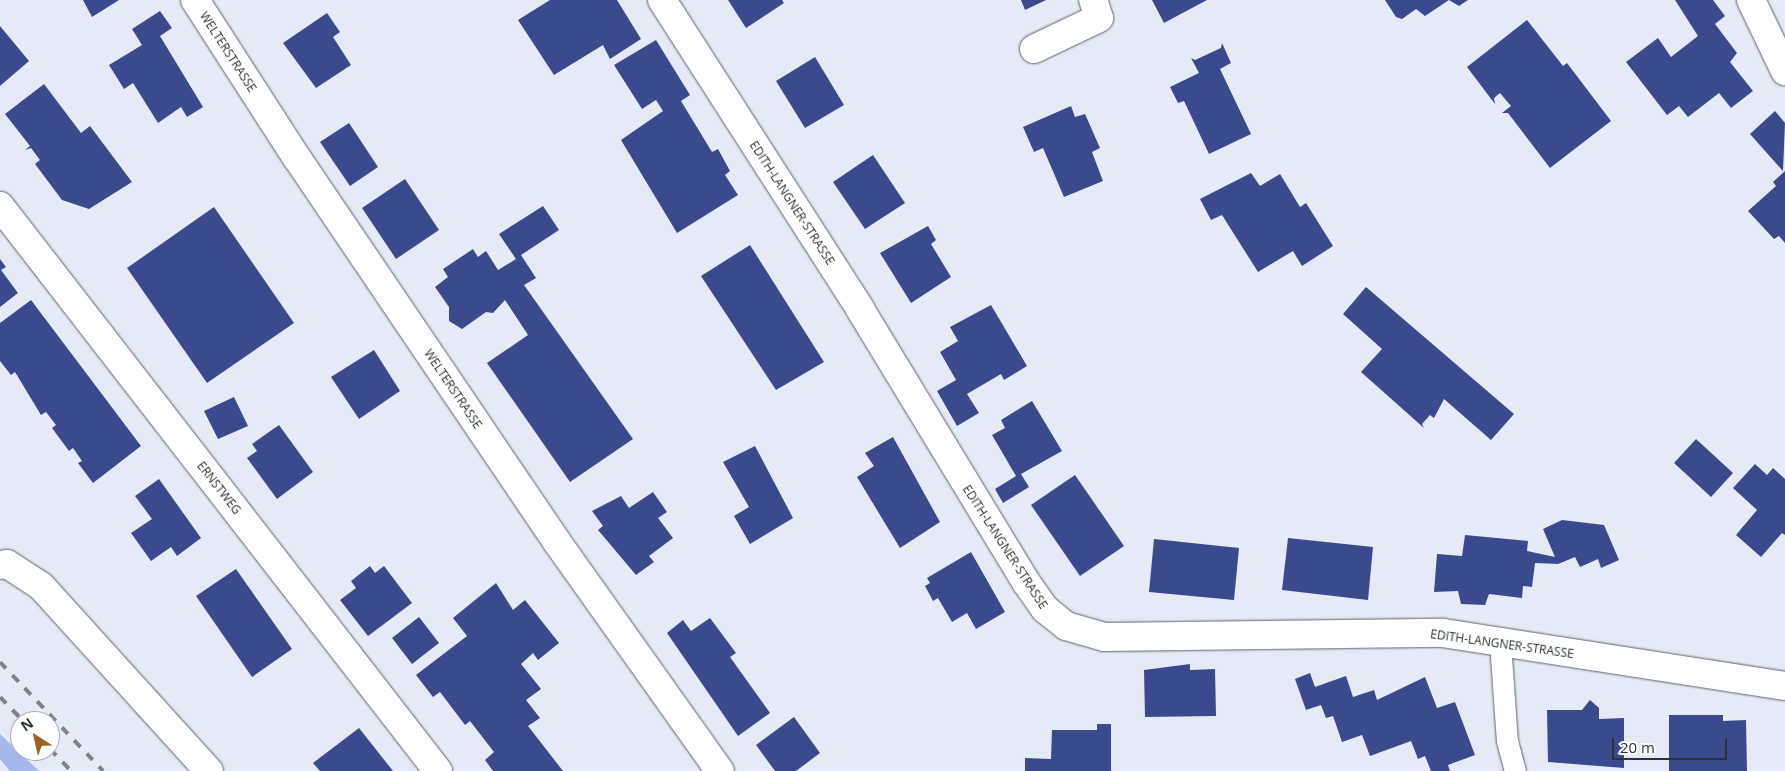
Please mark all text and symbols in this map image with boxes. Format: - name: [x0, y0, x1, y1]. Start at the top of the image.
- street label: WELTERSTRASSE: [197, 9, 259, 95]
- street label: EDITH-LANGNER-STRASSE: [747, 138, 837, 268]
- street label: WELTERSTRASSE: [421, 347, 485, 431]
- street label: ERNSTWEG: [194, 459, 244, 517]
- street label: EDITH-LANGNER-STRASSE: [960, 482, 1050, 612]
- street label: EDITH-LANGNER-STRASSE: [1429, 627, 1575, 661]
- north arrow: [10, 711, 60, 761]
- text: N: [17, 713, 37, 735]
- scale bar: [1615, 728, 1730, 760]
- text: 20 m: [1620, 737, 1655, 757]

